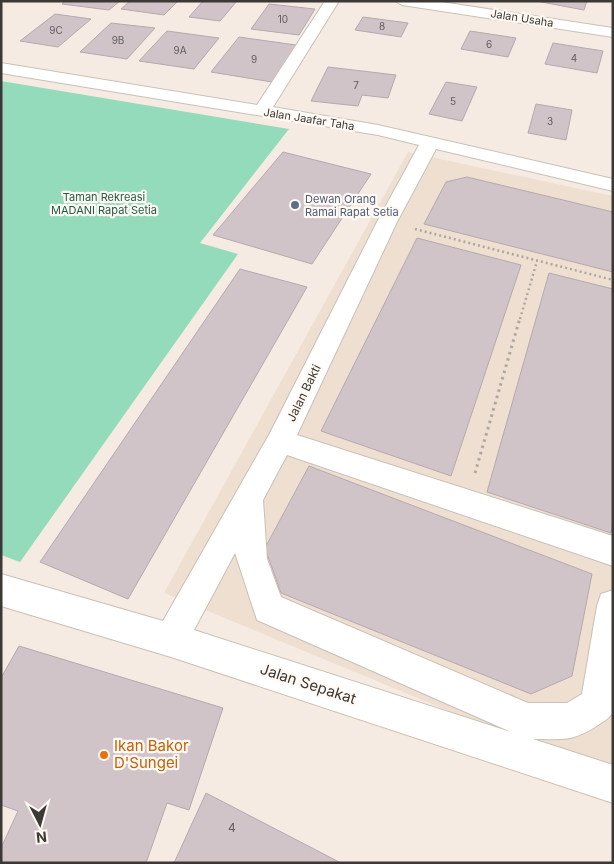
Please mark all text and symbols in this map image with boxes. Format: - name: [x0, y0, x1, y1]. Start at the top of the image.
- street label: Jalan Usaha: [489, 6, 555, 30]
- house number: 10: [278, 13, 288, 25]
- house number: 8: [379, 20, 385, 32]
- house number: 9C: [49, 24, 63, 36]
- house number: 9B: [112, 34, 124, 46]
- house number: 6: [486, 38, 492, 50]
- house number: 9A: [173, 44, 187, 56]
- house number: 4: [571, 52, 577, 64]
- house number: 9: [251, 53, 257, 65]
- house number: 7: [353, 79, 359, 91]
- house number: 5: [450, 95, 456, 107]
- street label: Jalan Jaafar Taha: [262, 105, 356, 133]
- house number: 3: [547, 115, 553, 127]
- park label: Taman Rekreasi MADANI Rapat Setia: [51, 190, 157, 217]
- place label: Dewan Orang Ramai Rapat Setia: [305, 192, 399, 219]
- marker: Dewan Orang Ramai Rapat Setia: [289, 199, 301, 211]
- street label: Jalan Bakti: [283, 362, 324, 424]
- street label: Jalan Sepakat: [258, 659, 359, 708]
- place label: Ikan Bakor D'Sungei: [114, 736, 189, 772]
- marker: Ikan Bakor D'Sungei: [98, 749, 110, 761]
- north arrow: [15, 799, 65, 849]
- house number: 4: [228, 820, 236, 835]
- text: N: [35, 828, 48, 846]

